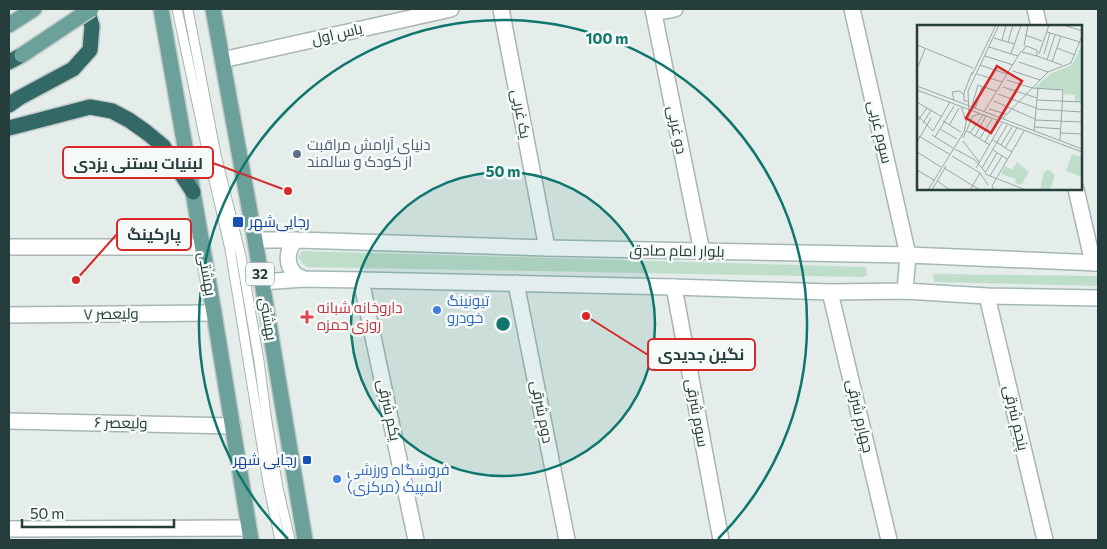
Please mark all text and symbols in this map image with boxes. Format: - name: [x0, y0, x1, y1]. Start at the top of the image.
- street label: یاس اول: [310, 18, 364, 50]
- inset map: [917, 25, 1082, 190]
- text: 100 m: [586, 29, 628, 47]
- street label: یک غربی: [506, 88, 536, 140]
- street label: سوم غربی: [863, 99, 897, 165]
- street label: دو غربی: [663, 104, 691, 156]
- place label: دنیای آرامش مراقبت از کودک و سالمند: [307, 135, 431, 171]
- callout: لبنیات بستنی یزدی: [63, 147, 213, 178]
- marker: دنیای آرامش مراقبت از کودک و سالمند: [291, 148, 303, 160]
- text: لبنیات بستنی یزدی: [73, 153, 203, 173]
- text: 50 m: [486, 162, 520, 180]
- place label: رجایی‌شهر: [248, 212, 310, 232]
- marker: رجایی‌شهر: [231, 215, 245, 229]
- callout: پارکینگ: [117, 219, 191, 250]
- text: پارکینگ: [127, 224, 181, 246]
- street label: بلوار امام صادق: [629, 240, 725, 262]
- street label: بهشتی: [193, 250, 221, 298]
- road number: 32: [246, 262, 274, 286]
- place label: تیونینگ خودرو: [447, 291, 489, 327]
- street label: بهشتى: [254, 296, 282, 342]
- place label: داروخانه شبانه روزی حمزه: [317, 298, 403, 335]
- street label: ولیعصر ۷: [83, 304, 139, 323]
- marker: تیونینگ خودرو: [431, 304, 443, 316]
- marker: داروخانه شبانه روزی حمزه: [301, 311, 313, 323]
- centre of rings: [494, 315, 512, 333]
- callout: نگین جدیدی: [648, 339, 755, 370]
- text: نگین جدیدی: [658, 344, 744, 364]
- street label: یکم شرقی: [373, 377, 405, 443]
- street label: سوم شرقی: [681, 377, 713, 449]
- street label: چهارم شرقی: [842, 377, 878, 455]
- street label: دوم شرقی: [526, 379, 558, 445]
- street label: پنجم شرقی: [999, 383, 1033, 453]
- street label: ولیعصر ۶: [94, 413, 148, 432]
- place label: رجایی شهر: [232, 450, 297, 470]
- marker: رجایی شهر: [301, 454, 313, 466]
- place label: فروشگاه ورزشی المپیک (مرکزی): [347, 460, 450, 497]
- marker: فروشگاه ورزشی المپیک (مرکزی): [331, 473, 343, 485]
- scale bar: [22, 496, 175, 528]
- text: 50 m: [30, 504, 64, 522]

